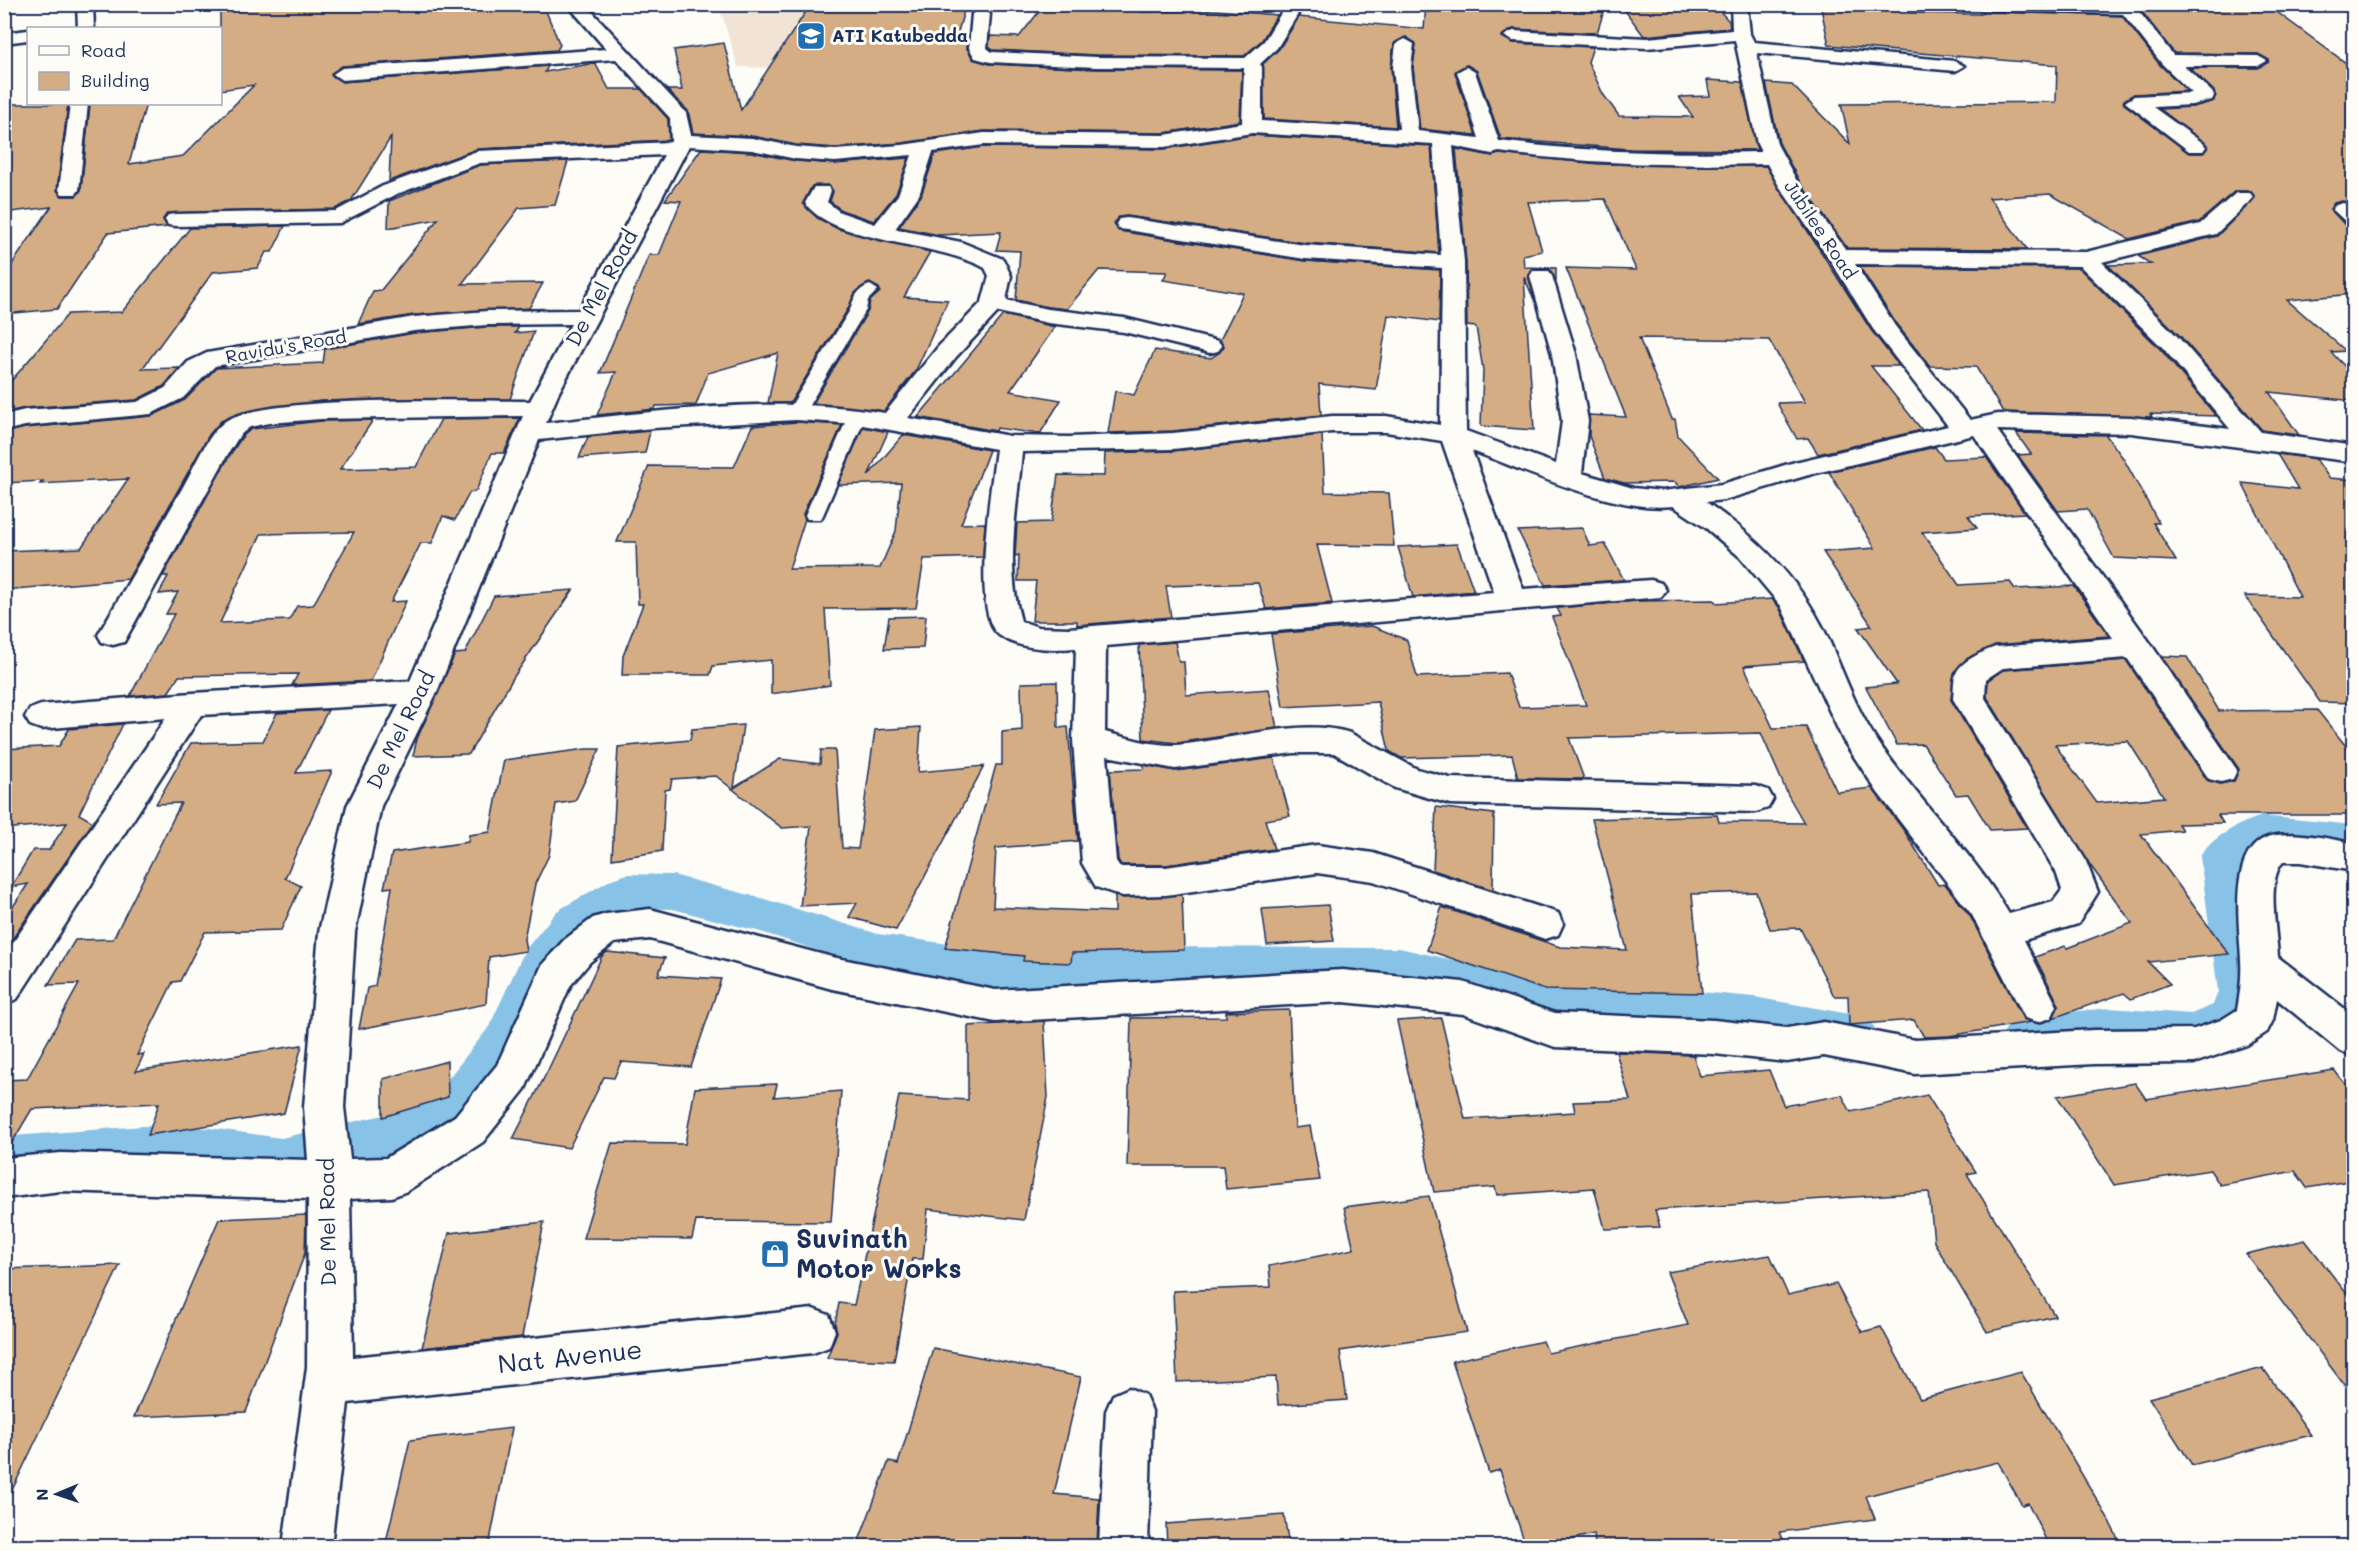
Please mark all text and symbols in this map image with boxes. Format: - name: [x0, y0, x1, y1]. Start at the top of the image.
- school or university icon: ATI Katubedda: [795, 20, 827, 52]
- place label: ATI Katubedda: [832, 23, 968, 47]
- legend: [27, 27, 222, 105]
- text: Road: [81, 38, 126, 62]
- text: Building: [81, 68, 149, 92]
- street label: Jubilee Road: [1779, 175, 1863, 283]
- street label: De Mel Road: [559, 224, 643, 350]
- street label: Ravidu's Road: [223, 324, 348, 368]
- street label: De Mel Road: [359, 666, 440, 793]
- street label: De Mel Road: [312, 1158, 341, 1286]
- place label: Suvinath Motor Works: [796, 1221, 962, 1285]
- shop icon: Suvinath Motor Works: [759, 1238, 791, 1270]
- street label: Nat Avenue: [496, 1332, 644, 1380]
- north arrow: [27, 1464, 87, 1524]
- text: N: [31, 1488, 52, 1501]

